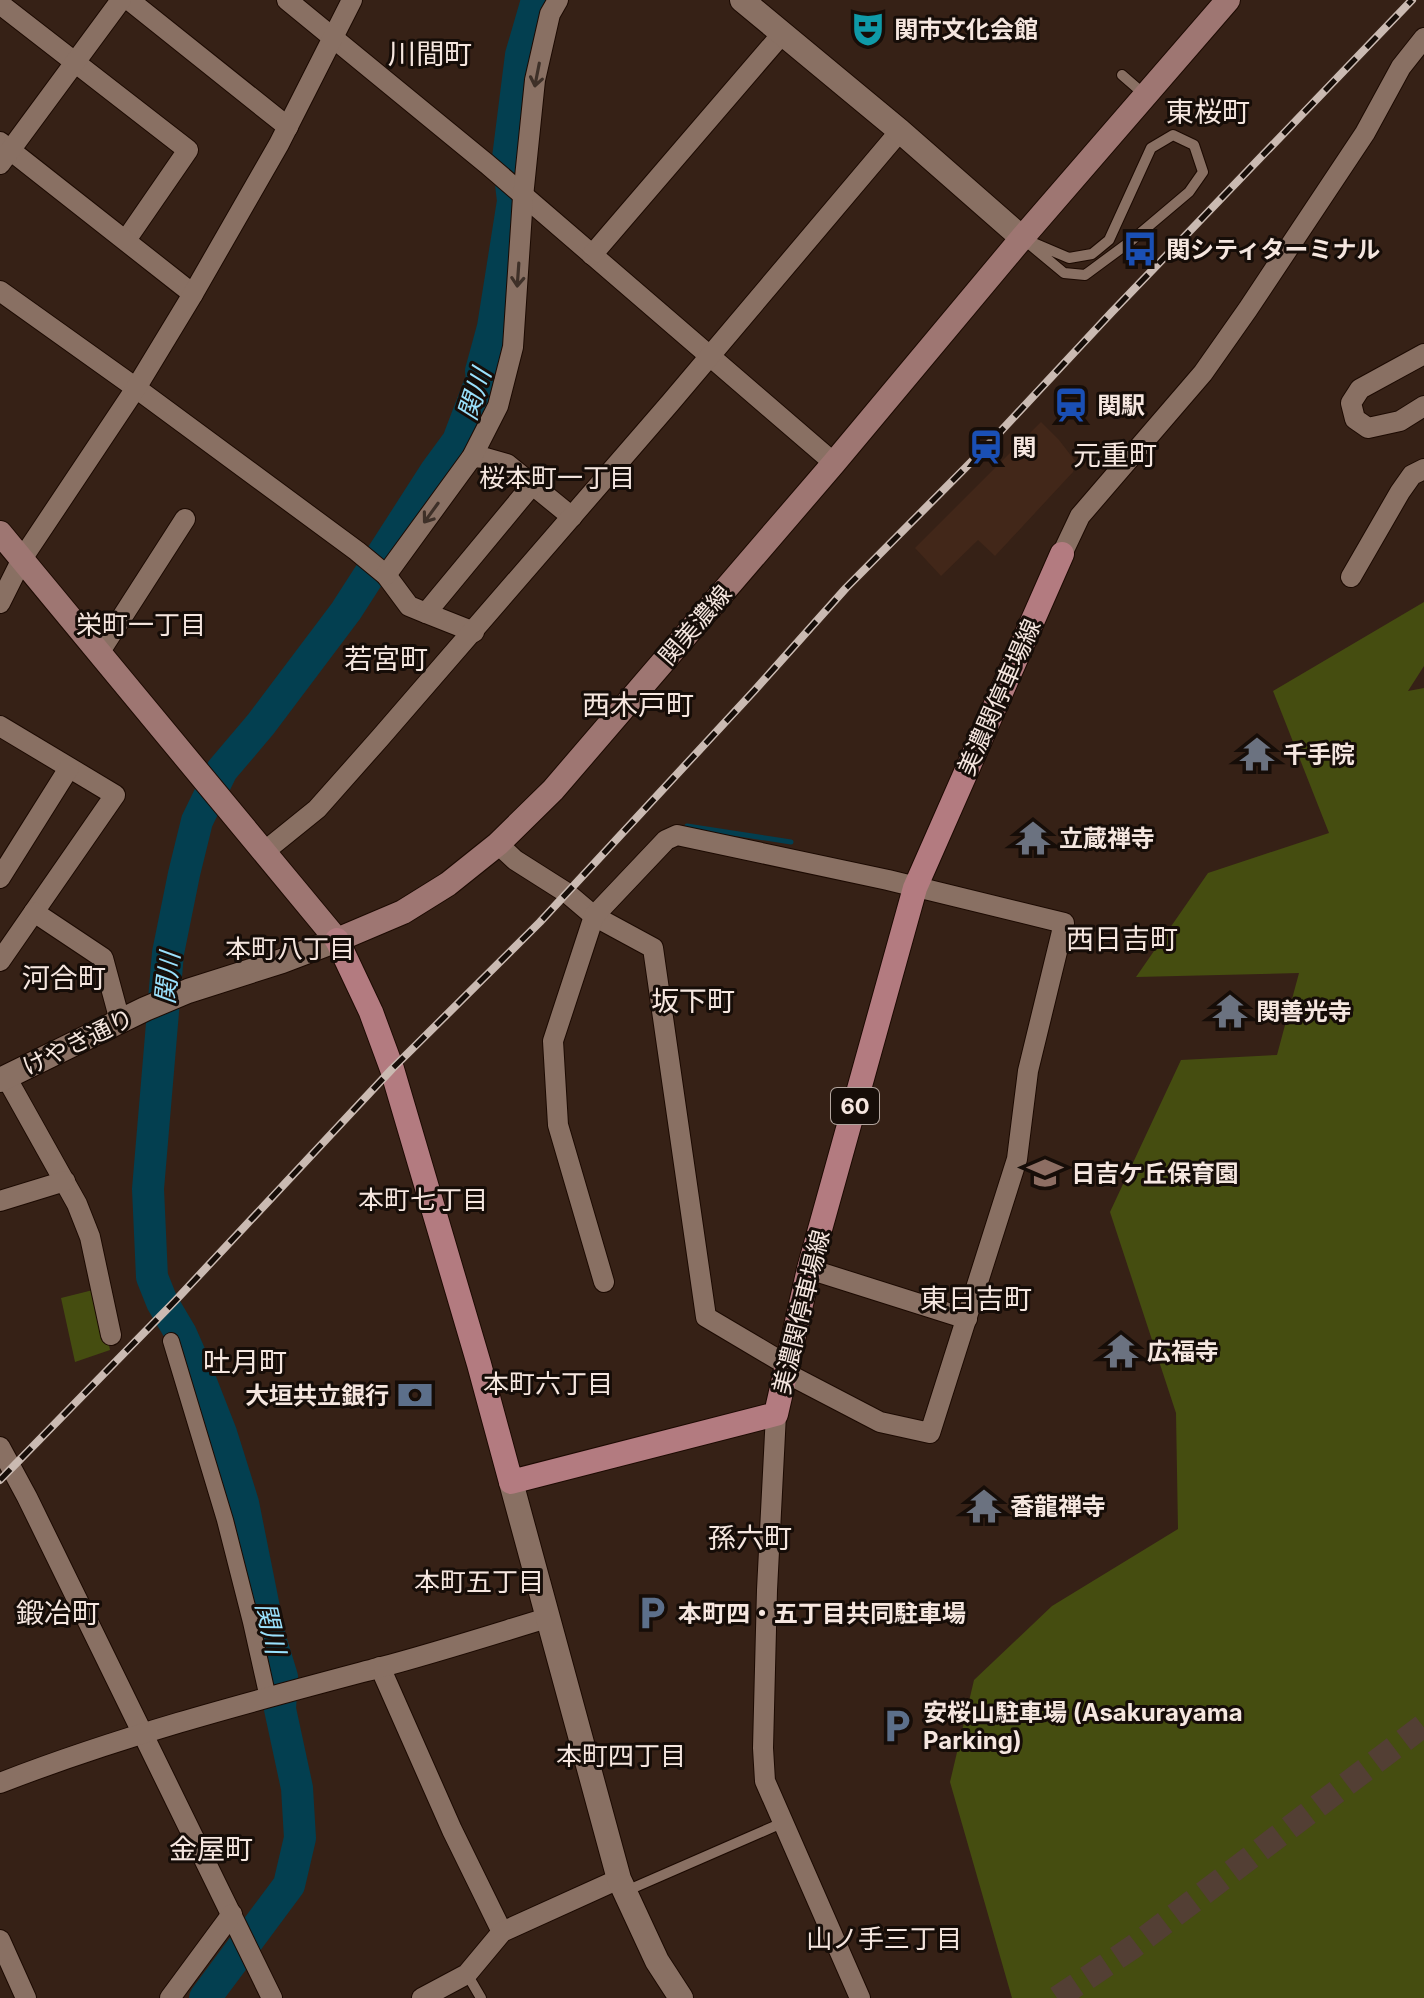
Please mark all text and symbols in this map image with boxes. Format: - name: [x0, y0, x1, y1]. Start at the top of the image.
- theatre icon: 関市文化会館: [849, 10, 887, 48]
- place label: 関市文化会館: [894, 15, 1038, 44]
- district label: 川間町: [388, 37, 472, 71]
- one-way arrow: [529, 61, 544, 87]
- district label: 東桜町: [1166, 95, 1250, 129]
- bus stop icon: 関シティターミナル: [1121, 230, 1159, 268]
- place label: 関シティターミナル: [1166, 235, 1381, 264]
- one-way arrow: [510, 261, 525, 288]
- water label: 関川: [451, 362, 498, 424]
- station icon: 関駅: [1052, 386, 1090, 424]
- place label: 関駅: [1097, 391, 1145, 420]
- station icon: 関: [967, 428, 1005, 466]
- place label: 関: [1012, 433, 1036, 462]
- district label: 元重町: [1073, 438, 1157, 472]
- district label: 桜本町一丁目: [479, 462, 635, 493]
- one-way arrow: [423, 502, 440, 523]
- street label: 関美濃線: [653, 579, 737, 671]
- district label: 栄町一丁目: [76, 609, 206, 640]
- street label: 美濃関停車場線: [952, 614, 1046, 780]
- district label: 若宮町: [344, 642, 428, 676]
- district label: 西木戸町: [582, 688, 694, 722]
- temple icon: 千手院: [1238, 735, 1276, 773]
- place label: 千手院: [1283, 740, 1355, 769]
- temple icon: 立蔵禅寺: [1014, 819, 1052, 857]
- place label: 立蔵禅寺: [1059, 824, 1155, 853]
- district label: 西日吉町: [1066, 922, 1178, 956]
- district label: 本町八丁目: [225, 933, 355, 964]
- water label: 関川: [149, 948, 185, 1005]
- district label: 河合町: [22, 961, 106, 995]
- district label: 坂下町: [651, 984, 735, 1018]
- temple icon: 関善光寺: [1211, 992, 1249, 1030]
- place label: 関善光寺: [1256, 997, 1352, 1026]
- street label: けやき通り: [18, 1003, 138, 1081]
- road number: 60: [831, 1088, 879, 1124]
- school or university icon: 日吉ケ丘保育園: [1026, 1154, 1064, 1192]
- place label: 日吉ケ丘保育園: [1071, 1159, 1239, 1188]
- district label: 本町七丁目: [358, 1184, 488, 1215]
- street label: 美濃関停車場線: [767, 1227, 835, 1397]
- district label: 東日吉町: [920, 1282, 1032, 1316]
- temple icon: 広福寺: [1102, 1332, 1140, 1370]
- place label: 広福寺: [1147, 1337, 1219, 1366]
- district label: 吐月町: [203, 1345, 287, 1379]
- district label: 本町六丁目: [483, 1368, 613, 1399]
- bank icon: 大垣共立銀行: [396, 1376, 434, 1414]
- place label: 大垣共立銀行: [245, 1381, 389, 1410]
- temple icon: 香龍禅寺: [965, 1487, 1003, 1525]
- place label: 香龍禅寺: [1010, 1492, 1106, 1521]
- district label: 孫六町: [708, 1521, 792, 1555]
- district label: 本町五丁目: [414, 1566, 544, 1597]
- parking icon: 本町四・五丁目共同駐車場: [633, 1594, 671, 1632]
- district label: 鍛冶町: [16, 1596, 100, 1630]
- water label: 関川: [250, 1599, 293, 1660]
- place label: 本町四・五丁目共同駐車場: [678, 1599, 966, 1628]
- place label: 安桜山駐車場 (Asakurayama Parking): [923, 1698, 1243, 1755]
- parking icon: 安桜山駐車場 (Asakurayama Parking): [878, 1707, 916, 1745]
- district label: 本町四丁目: [556, 1740, 686, 1771]
- district label: 金屋町: [169, 1832, 253, 1866]
- district label: 山ノ手三丁目: [806, 1923, 962, 1954]

